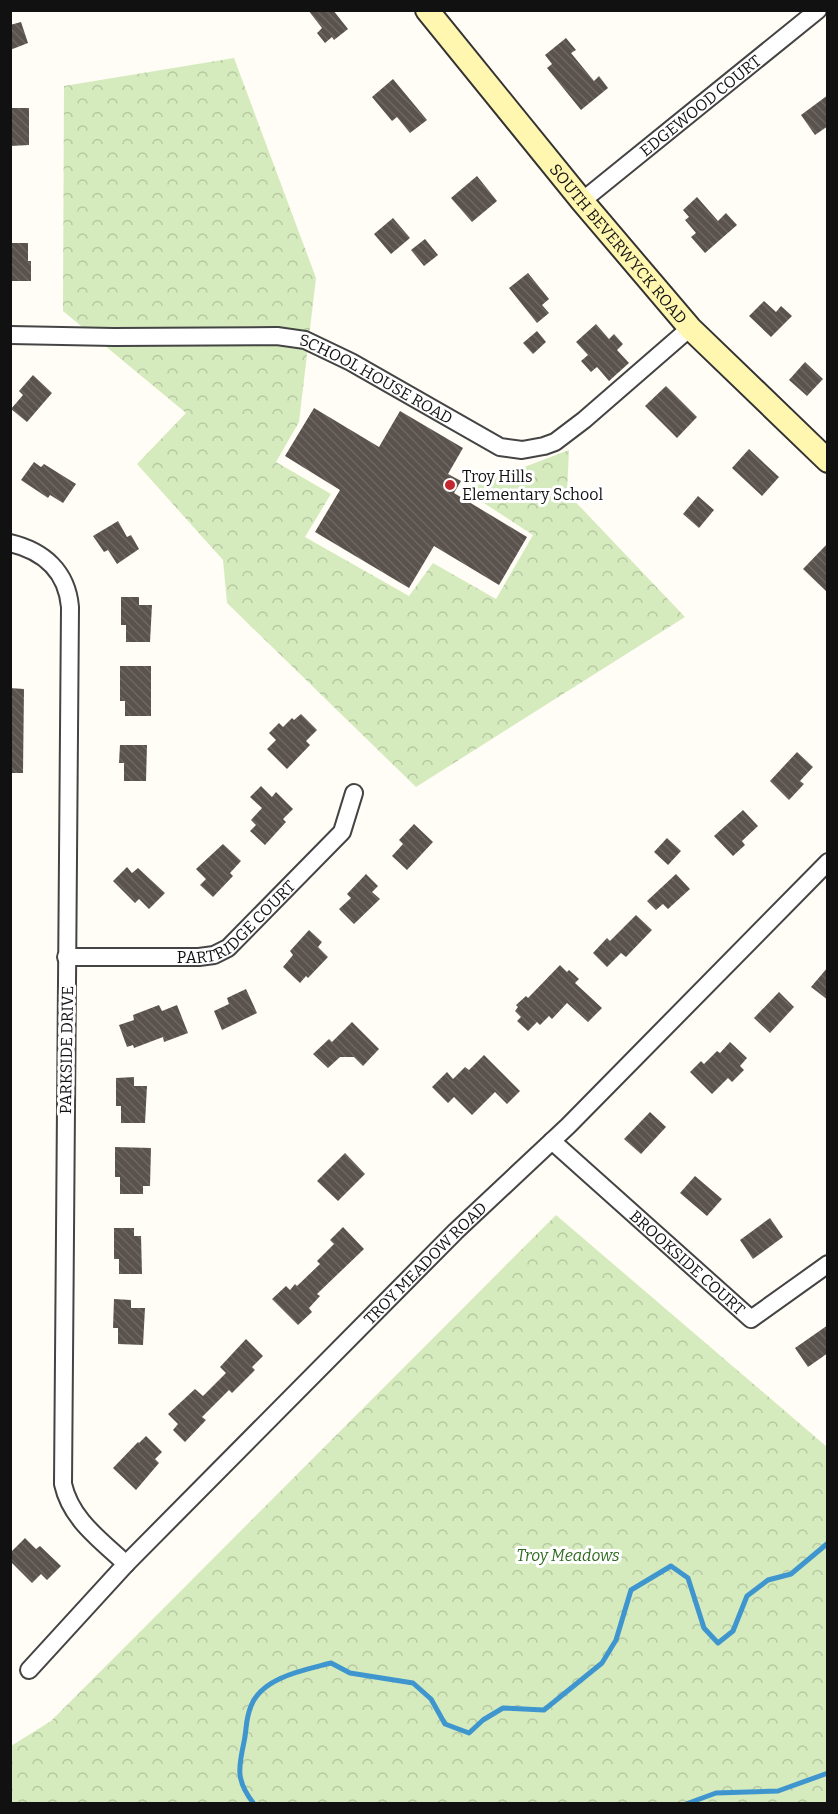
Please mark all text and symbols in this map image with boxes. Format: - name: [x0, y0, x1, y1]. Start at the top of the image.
- street label: EDGEWOOD COURT: [636, 51, 765, 160]
- street label: SOUTH BEVERWYCK ROAD: [546, 160, 691, 328]
- street label: SCHOOL HOUSE ROAD: [298, 330, 456, 428]
- place label: Troy Hills Elementary School: [462, 467, 603, 504]
- marker: Troy Hills Elementary School: [443, 478, 457, 492]
- street label: PARTRIDGE COURT: [177, 876, 299, 967]
- street label: PARKSIDE DRIVE: [56, 986, 77, 1114]
- street label: TROY MEADOW ROAD: [360, 1198, 491, 1328]
- street label: BROOKSIDE COURT: [626, 1206, 749, 1319]
- park label: Troy Meadows: [516, 1546, 620, 1565]

